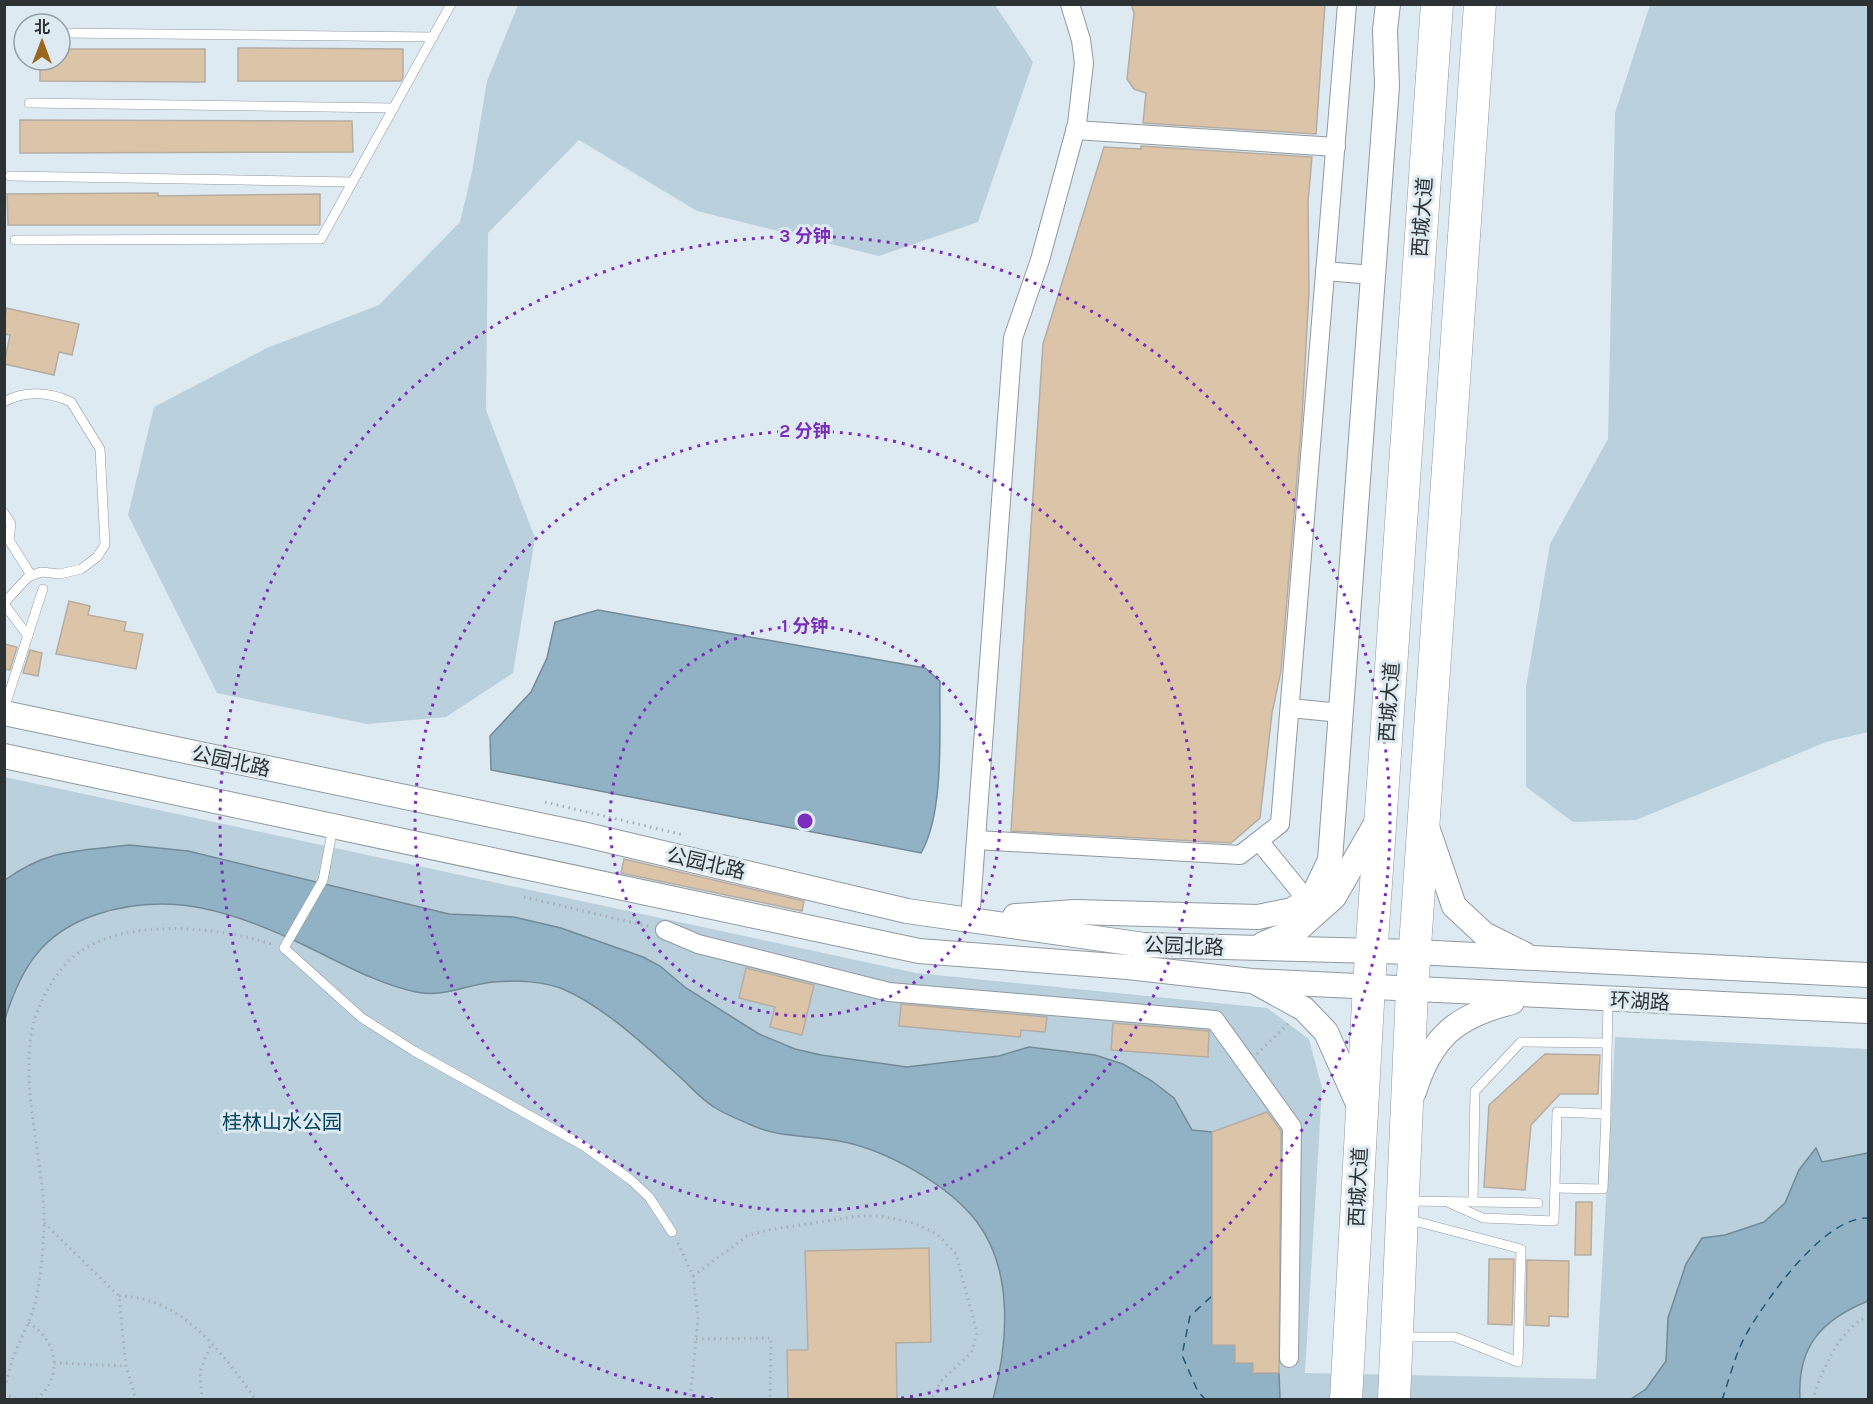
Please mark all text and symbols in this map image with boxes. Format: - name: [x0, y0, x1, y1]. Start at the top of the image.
- north arrow: [12, 12, 72, 72]
- text: 北: [34, 18, 50, 37]
- street label: 西城大道: [1408, 176, 1437, 258]
- text: 3 分钟: [779, 225, 831, 247]
- text: 2 分钟: [779, 420, 831, 442]
- text: 1 分钟: [782, 615, 828, 637]
- street label: 西城大道: [1375, 661, 1404, 743]
- street label: 公园北路: [189, 742, 272, 781]
- centre of rings: [795, 811, 815, 831]
- street label: 公园北路: [664, 843, 747, 884]
- street label: 公园北路: [1144, 934, 1224, 959]
- street label: 环湖路: [1609, 988, 1671, 1015]
- park label: 桂林山水公园: [222, 1111, 342, 1134]
- street label: 西城大道: [1345, 1146, 1372, 1228]

